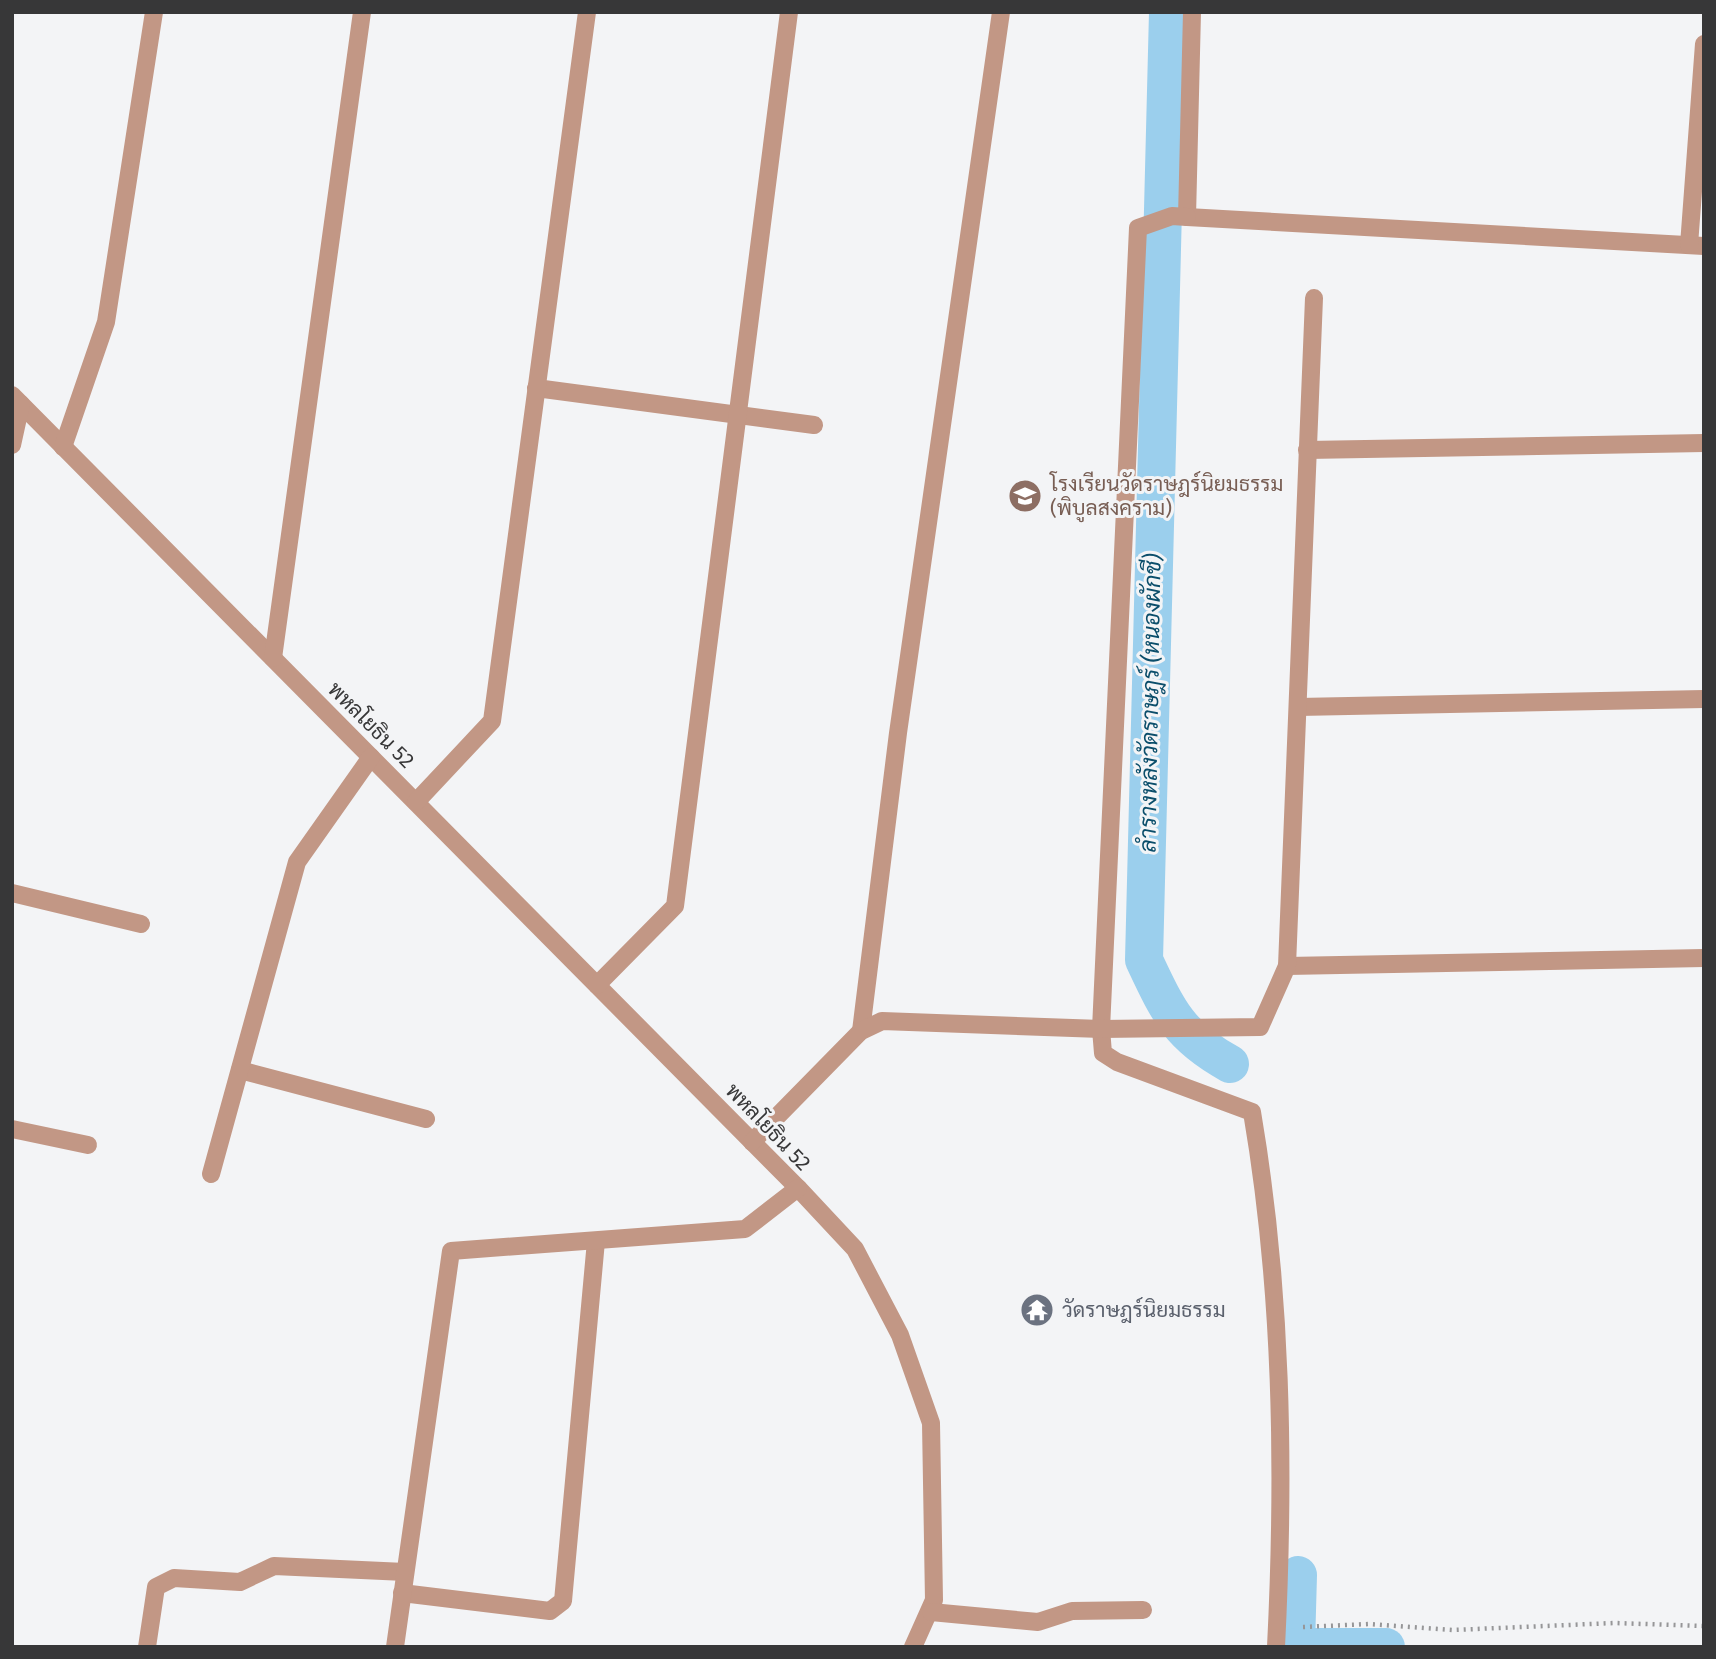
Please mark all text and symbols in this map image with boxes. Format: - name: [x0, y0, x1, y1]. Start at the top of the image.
- place label: โรงเรียนวัดราษฎร์นิยมธรรม (พิบูลสงคราม): [1049, 470, 1283, 523]
- school or university icon: โรงเรียนวัดราษฎร์นิยมธรรม (พิบูลสงคราม): [1006, 477, 1044, 515]
- water label: ลำรางหลังวัดราษฎร์ (หนองผักชี): [1131, 553, 1169, 853]
- street label: พหลโยธิน 52: [322, 676, 420, 774]
- street label: พหลโยธิน 52: [720, 1078, 816, 1176]
- temple icon: วัดราษฎร์นิยมธรรม: [1018, 1291, 1056, 1329]
- place label: วัดราษฎร์นิยมธรรม: [1062, 1296, 1226, 1324]

